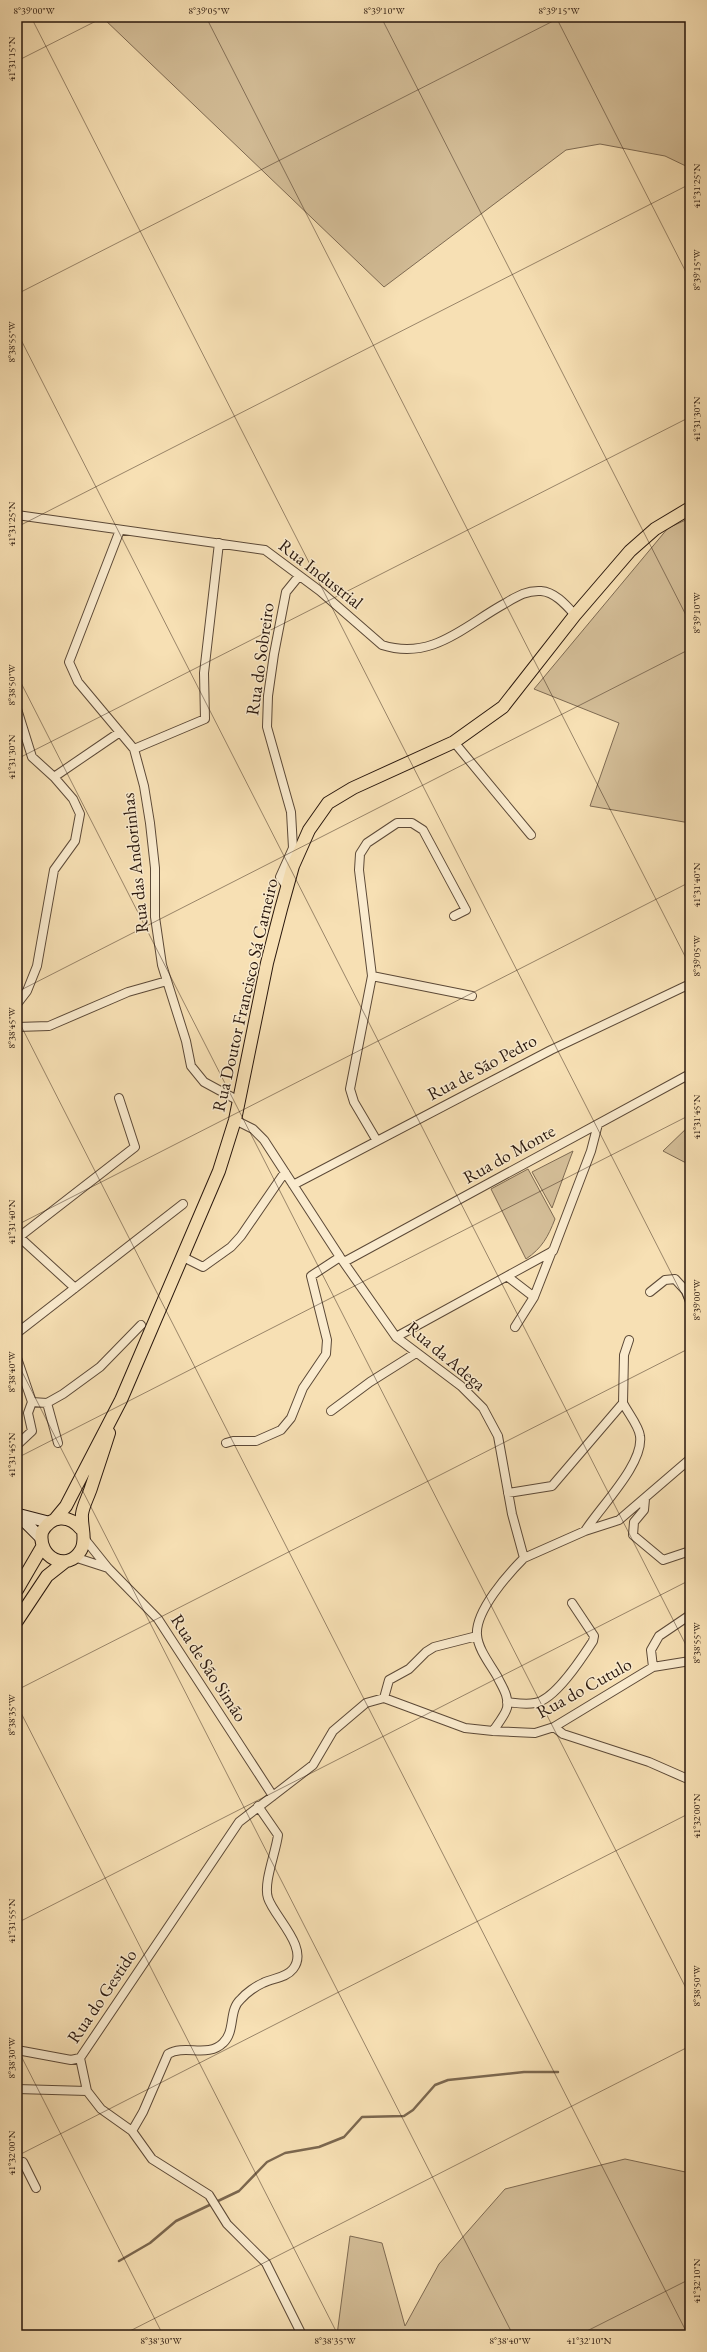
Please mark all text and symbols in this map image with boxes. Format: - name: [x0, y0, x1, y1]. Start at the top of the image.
- text: 8°39'00"W: [13, 4, 56, 17]
- text: 8°39'05"W: [188, 4, 231, 17]
- text: 8°39'10"W: [363, 4, 406, 17]
- text: 8°39'15"W: [538, 4, 581, 17]
- text: 41°31'15"N: [5, 36, 18, 81]
- text: 41°31'25"N: [690, 163, 703, 208]
- text: 8°39'15"W: [690, 248, 703, 291]
- text: 8°38'55"W: [5, 320, 18, 363]
- text: 41°31'30"N: [690, 396, 703, 441]
- text: 41°31'25"N: [5, 501, 18, 546]
- street label: Rua Industrial: [275, 534, 368, 614]
- text: 8°39'10"W: [690, 591, 703, 634]
- street label: Rua do Sobreiro: [240, 601, 279, 717]
- text: 8°38'50"W: [5, 663, 18, 706]
- text: 41°31'30"N: [5, 734, 18, 779]
- street label: Rua das Andorinhas: [116, 792, 153, 934]
- text: 41°31'40"N: [690, 862, 703, 907]
- street label: Rua Doutor Francisco Sá Carneiro: [206, 876, 283, 1114]
- text: 8°39'05"W: [690, 934, 703, 977]
- text: 8°38'45"W: [5, 1006, 18, 1049]
- street label: Rua de São Pedro: [423, 1028, 541, 1105]
- text: 41°31'45"N: [690, 1094, 703, 1139]
- street label: Rua do Monte: [459, 1119, 559, 1188]
- text: 41°31'40"N: [5, 1199, 18, 1244]
- text: 8°39'00"W: [690, 1278, 703, 1321]
- street label: Rua da Adega: [402, 1316, 491, 1396]
- text: 8°38'40"W: [5, 1350, 18, 1393]
- text: 41°31'45"N: [5, 1432, 18, 1477]
- street label: Rua de São Simão: [166, 1610, 253, 1726]
- text: 8°38'55"W: [690, 1621, 703, 1664]
- street label: Rua do Cutulo: [532, 1652, 635, 1723]
- text: 8°38'35"W: [5, 1693, 18, 1736]
- text: 41°32'00"N: [690, 1793, 703, 1838]
- text: 41°31'55"N: [5, 1898, 18, 1943]
- street label: Rua do Gestido: [62, 1944, 142, 2047]
- text: 8°38'50"W: [690, 1964, 703, 2007]
- text: 8°38'30"W: [5, 2036, 18, 2079]
- text: 41°32'00"N: [5, 2130, 18, 2175]
- text: 41°32'10"N: [690, 2258, 703, 2303]
- text: 8°38'30"W: [140, 2334, 183, 2347]
- text: 8°38'35"W: [314, 2334, 357, 2347]
- text: 8°38'40"W: [489, 2334, 532, 2347]
- text: 41°32'10"N: [567, 2334, 612, 2347]

